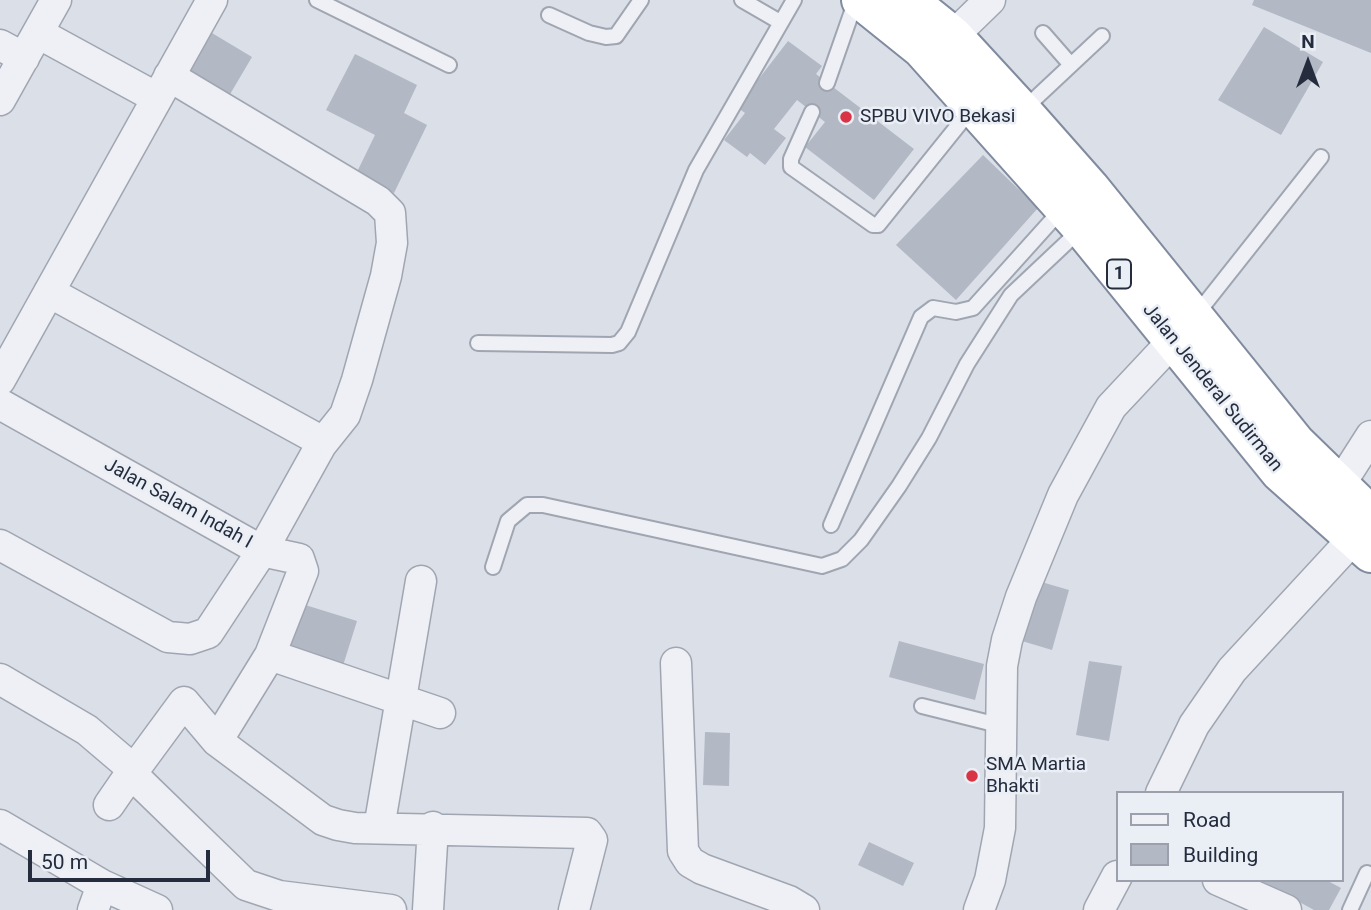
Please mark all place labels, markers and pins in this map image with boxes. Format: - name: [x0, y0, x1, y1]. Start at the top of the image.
- place label: SPBU VIVO Bekasi: [860, 106, 1015, 128]
- marker: SPBU VIVO Bekasi: [838, 109, 854, 125]
- place label: SMA Martia Bhakti: [986, 754, 1086, 798]
- marker: SMA Martia Bhakti: [964, 768, 980, 784]

